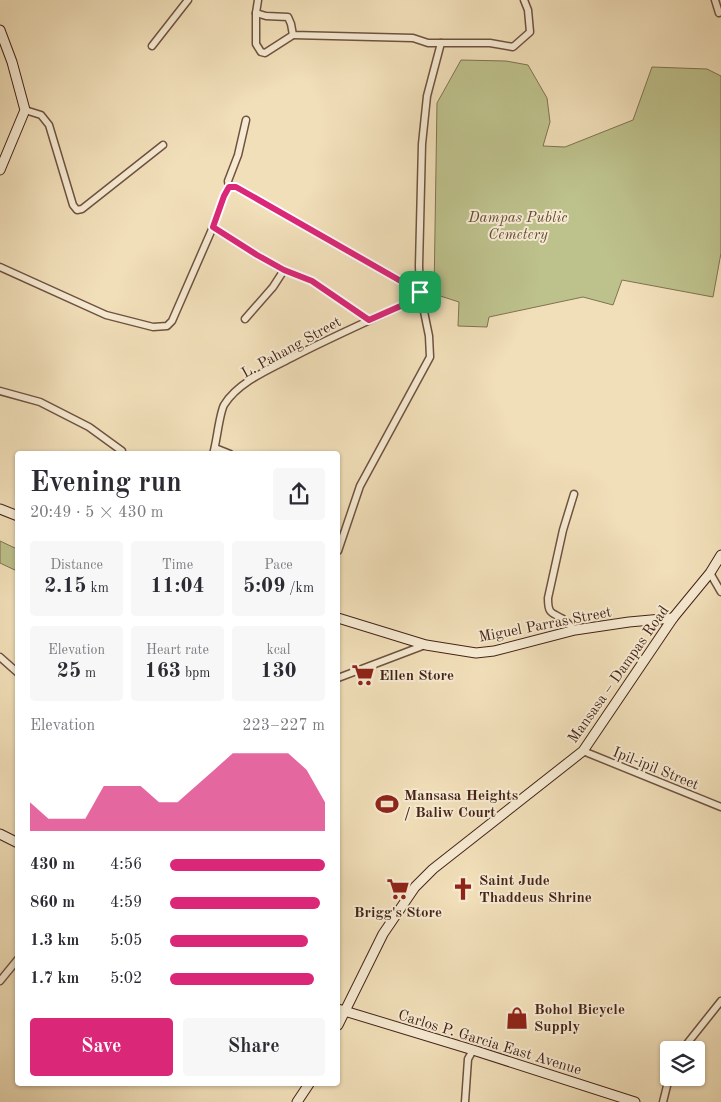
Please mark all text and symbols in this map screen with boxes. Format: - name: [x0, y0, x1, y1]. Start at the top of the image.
- park label: Dampas Public Cemetery: [467, 211, 568, 243]
- pin: [399, 271, 441, 313]
- icon: arrive: [406, 278, 434, 306]
- street label: L. Pahang Street: [239, 315, 344, 382]
- button: share: [273, 468, 325, 520]
- text: Evening run: [30, 470, 182, 498]
- text: 20:49 · 5 × 430 m: [30, 505, 163, 521]
- text: Distance: [50, 558, 103, 572]
- text: Time: [162, 558, 193, 572]
- text: Pace: [264, 558, 293, 572]
- text: 2.15: [44, 576, 87, 597]
- text: 11:04: [150, 576, 205, 597]
- text: 5:09: [243, 576, 285, 597]
- text: km: [87, 581, 109, 595]
- text: /km: [285, 581, 314, 595]
- street label: Mansasa – Dampas Road: [566, 603, 672, 746]
- street label: Miguel Parras Street: [478, 605, 613, 646]
- text: Elevation: [48, 643, 105, 657]
- text: Heart rate: [146, 643, 209, 657]
- text: kcal: [266, 643, 291, 657]
- text: 25: [57, 661, 81, 682]
- text: 163: [144, 661, 181, 682]
- text: 130: [260, 661, 297, 682]
- supermarket icon: Ellen Store: [350, 662, 376, 688]
- text: m: [81, 666, 96, 680]
- text: bpm: [181, 666, 211, 680]
- place label: Ellen Store: [379, 669, 454, 684]
- text: Elevation: [30, 718, 95, 734]
- text: 223–227 m: [242, 718, 325, 734]
- street label: Ipil-ipil Street: [610, 745, 701, 793]
- place label: Mansasa Heights / Baliw Court: [404, 789, 518, 821]
- sports icon: Mansasa Heights / Baliw Court: [374, 791, 400, 817]
- text: 430 m: [30, 857, 75, 873]
- text: 4:56: [110, 857, 142, 873]
- place label: Saint Jude Thaddeus Shrine: [479, 874, 592, 906]
- supermarket icon: Brigg's Store: [385, 876, 411, 902]
- church icon: Saint Jude Thaddeus Shrine: [450, 876, 476, 902]
- text: 860 m: [30, 895, 75, 911]
- text: 4:59: [110, 895, 142, 911]
- place label: Brigg's Store: [354, 906, 442, 921]
- text: 1.3 km: [30, 933, 79, 949]
- text: 5:05: [110, 933, 142, 949]
- text: 1.7 km: [30, 971, 79, 987]
- text: 5:02: [110, 971, 142, 987]
- place label: Bohol Bicycle Supply: [534, 1003, 625, 1035]
- shop icon: Bohol Bicycle Supply: [504, 1005, 530, 1031]
- street label: Carlos P. Garcia East Avenue: [396, 1008, 583, 1079]
- button: Save: [30, 1018, 173, 1076]
- button: Share: [183, 1018, 325, 1076]
- map controls: [660, 1041, 705, 1086]
- button: layers: [660, 1041, 705, 1086]

